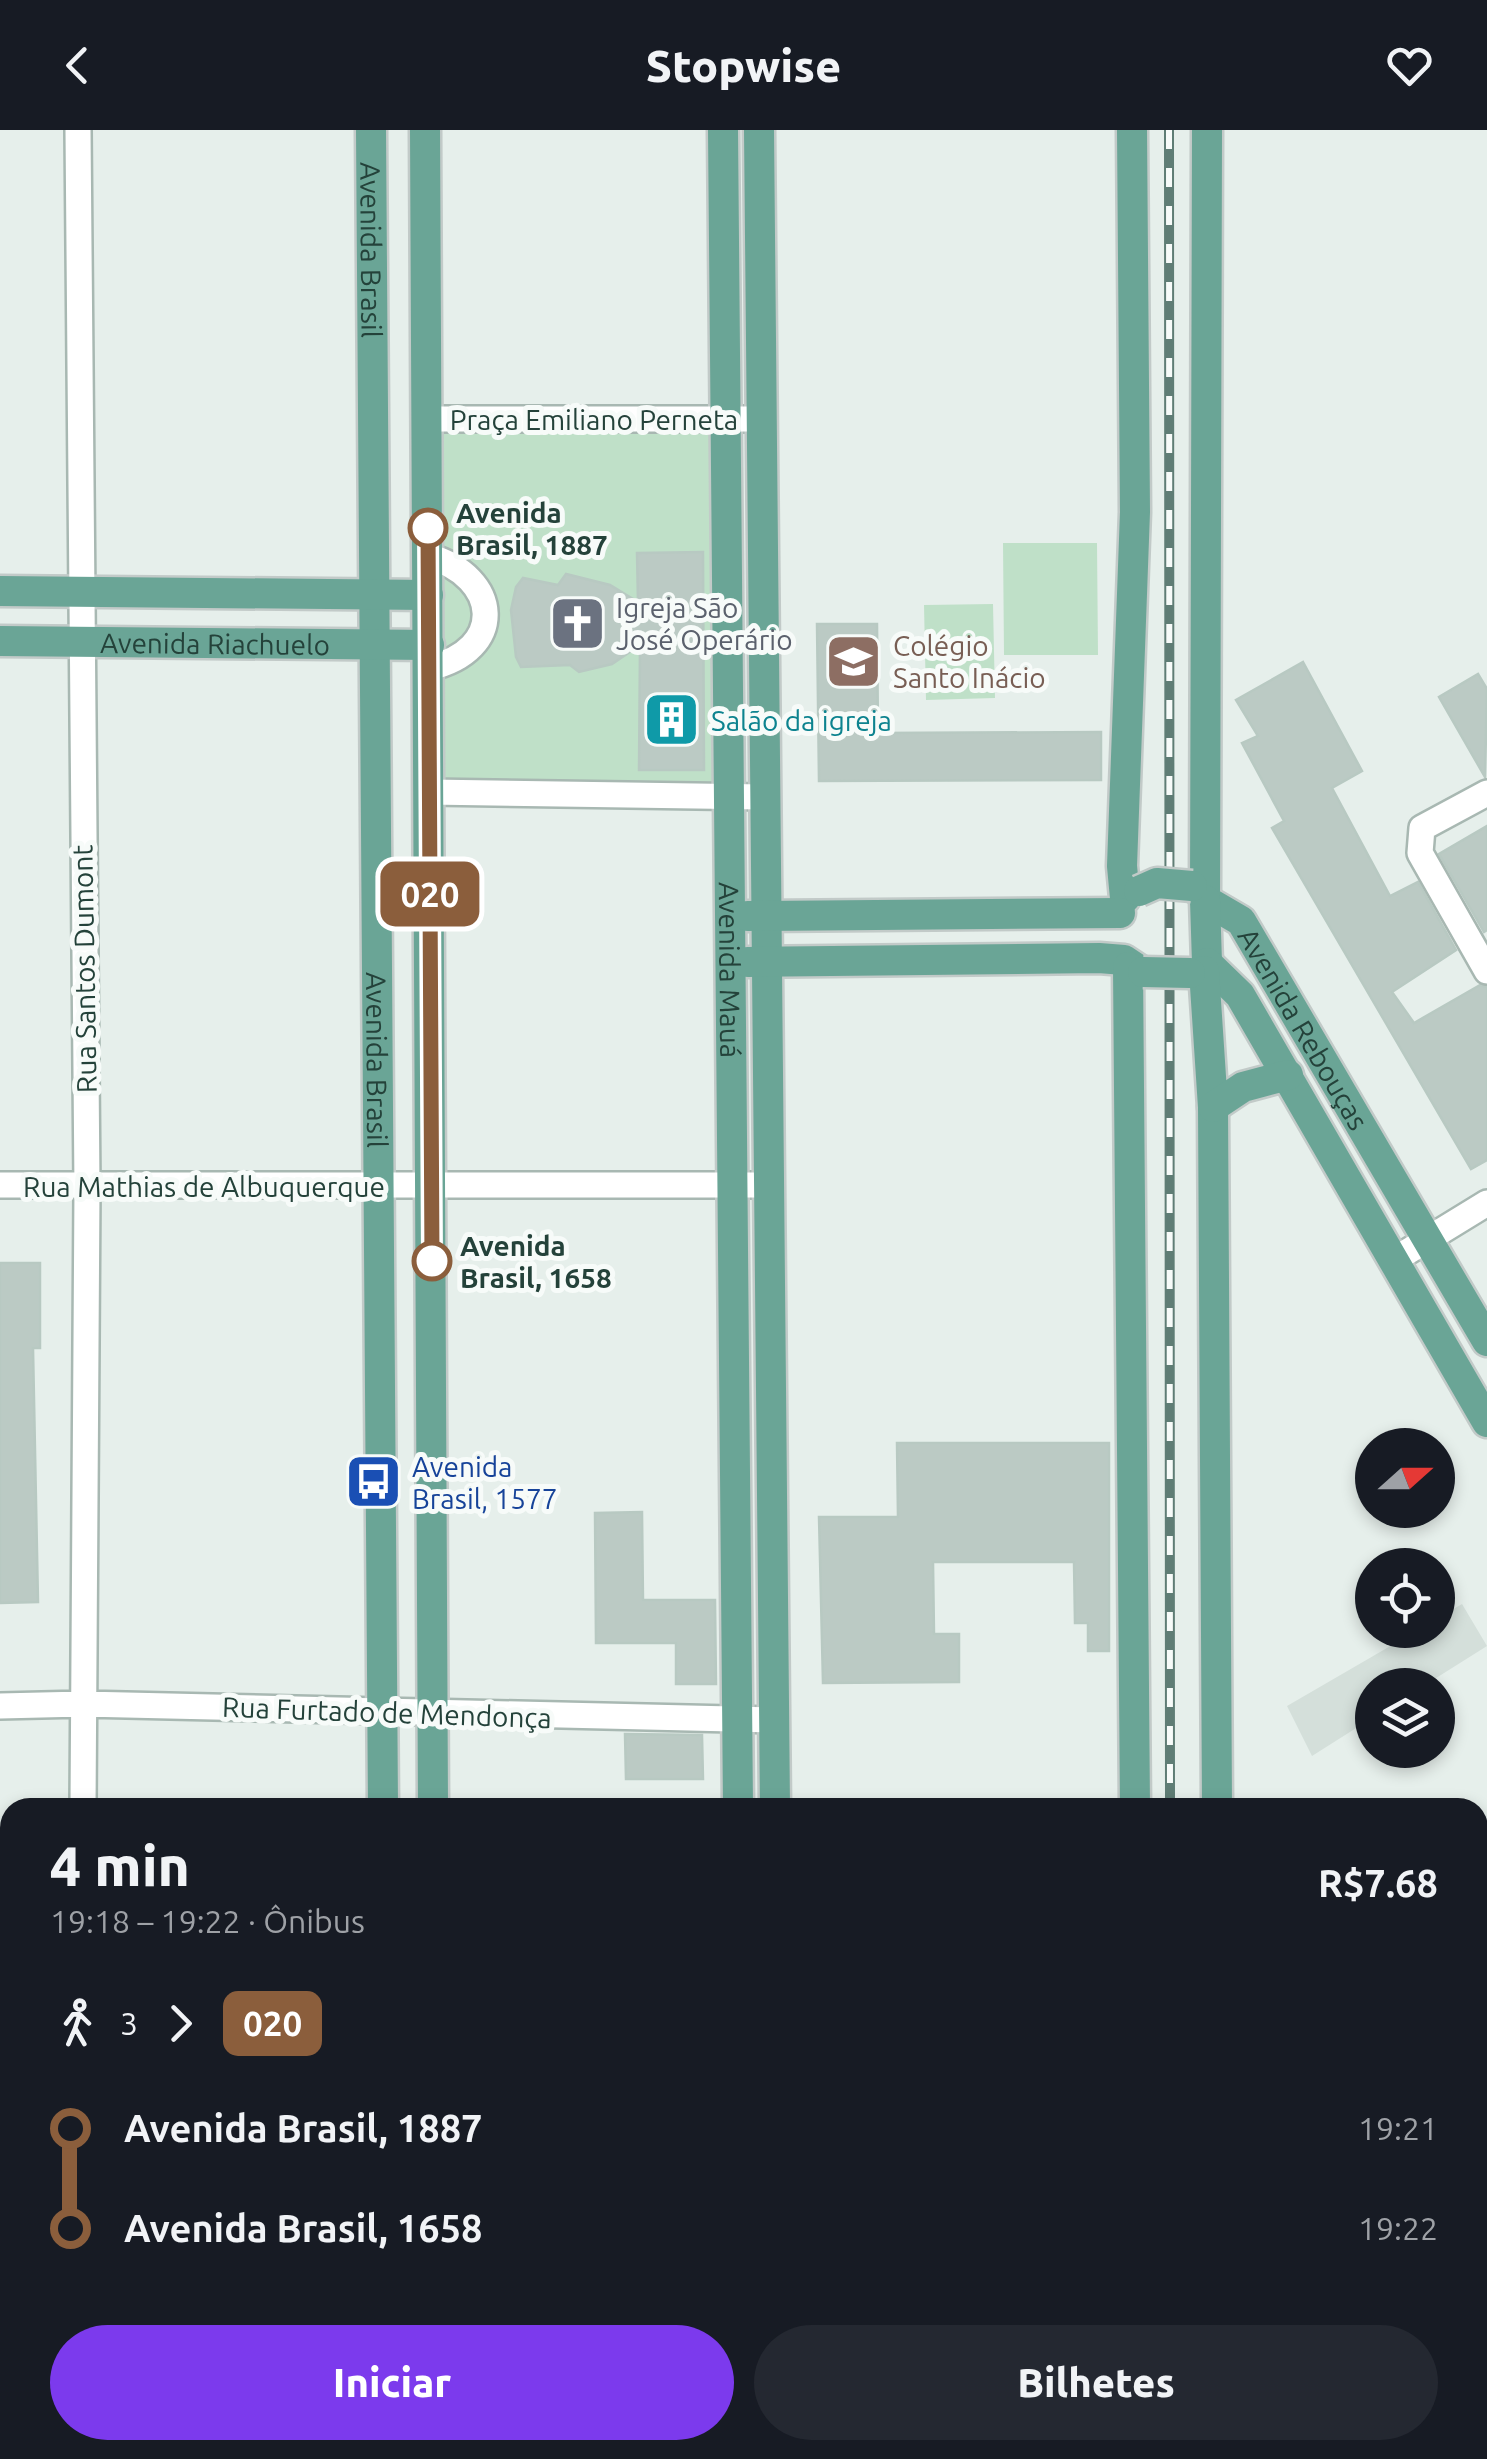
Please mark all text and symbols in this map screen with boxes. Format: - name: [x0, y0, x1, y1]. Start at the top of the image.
- icon: back: [50, 38, 105, 93]
- icon: heart: [1382, 38, 1437, 93]
- text: Stopwise: [646, 40, 841, 91]
- street label: Avenida Brasil: [356, 162, 388, 338]
- street label: Praça Emiliano Perneta: [450, 404, 738, 435]
- place label: Avenida Brasil, 1887: [456, 497, 608, 560]
- marker: Avenida Brasil, 1887: [409, 509, 447, 547]
- place label: Igreja São José Operário: [616, 592, 793, 655]
- church icon: Igreja São José Operário: [547, 593, 607, 653]
- street label: Avenida Riachuelo: [100, 626, 330, 660]
- place label: Colégio Santo Inácio: [893, 630, 1046, 693]
- school or university icon: Colégio Santo Inácio: [824, 631, 884, 691]
- building icon: Salão da igreja: [642, 690, 702, 750]
- place label: Salão da igreja: [711, 705, 892, 736]
- street label: Rua Santos Dumont: [66, 844, 102, 1094]
- line badge: 020: [372, 862, 488, 926]
- text: 020: [400, 874, 460, 914]
- street label: Avenida Mauá: [714, 882, 747, 1058]
- street label: Avenida Rebouças: [1233, 922, 1375, 1135]
- street label: Avenida Brasil: [362, 972, 394, 1148]
- street label: Rua Mathias de Albuquerque: [23, 1171, 385, 1202]
- place label: Avenida Brasil, 1658: [460, 1230, 612, 1293]
- marker: Avenida Brasil, 1658: [413, 1242, 451, 1280]
- north arrow: [1355, 1428, 1455, 1528]
- map controls: [1355, 1428, 1455, 1768]
- place label: Avenida Brasil, 1577: [412, 1451, 558, 1514]
- bus stop icon: Avenida Brasil, 1577: [343, 1452, 403, 1512]
- button: locate: [1355, 1548, 1455, 1648]
- button: layers: [1355, 1668, 1455, 1768]
- street label: Rua Furtado de Mendonça: [222, 1691, 552, 1733]
- text: 4 min: [50, 1835, 190, 1896]
- text: R$7.68: [1318, 1862, 1438, 1904]
- text: 19:18 – 19:22 · Ônibus: [50, 1903, 365, 1939]
- icon: walk: [50, 1996, 105, 2051]
- icon: forward: [153, 1996, 208, 2051]
- text: 020: [243, 2003, 302, 2043]
- text: 3: [120, 2005, 138, 2041]
- text: Avenida Brasil, 1887: [124, 2107, 483, 2149]
- text: 19:21: [1358, 2110, 1438, 2146]
- text: Avenida Brasil, 1658: [124, 2207, 483, 2249]
- text: 19:22: [1358, 2210, 1438, 2246]
- button: Iniciar: [50, 2325, 734, 2440]
- button: Bilhetes: [754, 2325, 1438, 2440]

